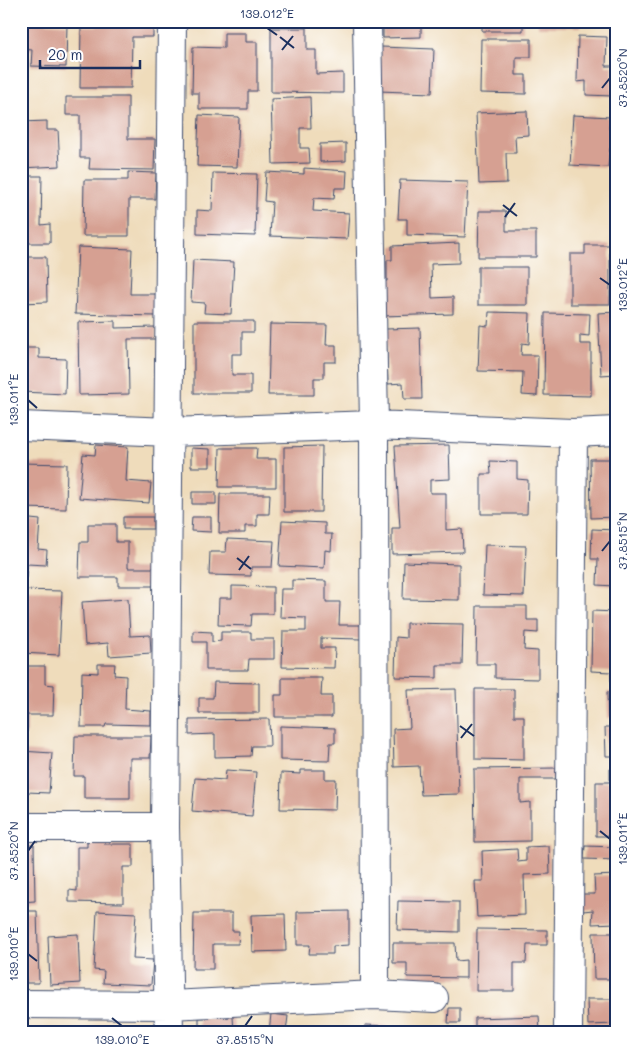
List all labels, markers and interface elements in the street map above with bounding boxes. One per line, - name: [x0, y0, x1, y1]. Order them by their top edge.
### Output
- text: 139.012°E: [240, 5, 294, 21]
- scale bar: [40, 38, 140, 70]
- text: 20 m: [48, 44, 82, 64]
- text: 37.8520°N: [614, 48, 630, 108]
- text: 139.012°E: [614, 258, 630, 312]
- text: 139.011°E: [5, 374, 21, 426]
- text: 37.8515°N: [614, 512, 630, 570]
- text: 139.011°E: [614, 813, 630, 865]
- text: 37.8520°N: [5, 821, 21, 881]
- text: 139.010°E: [5, 927, 21, 981]
- text: 139.010°E: [95, 1031, 149, 1047]
- text: 37.8515°N: [216, 1031, 274, 1047]

